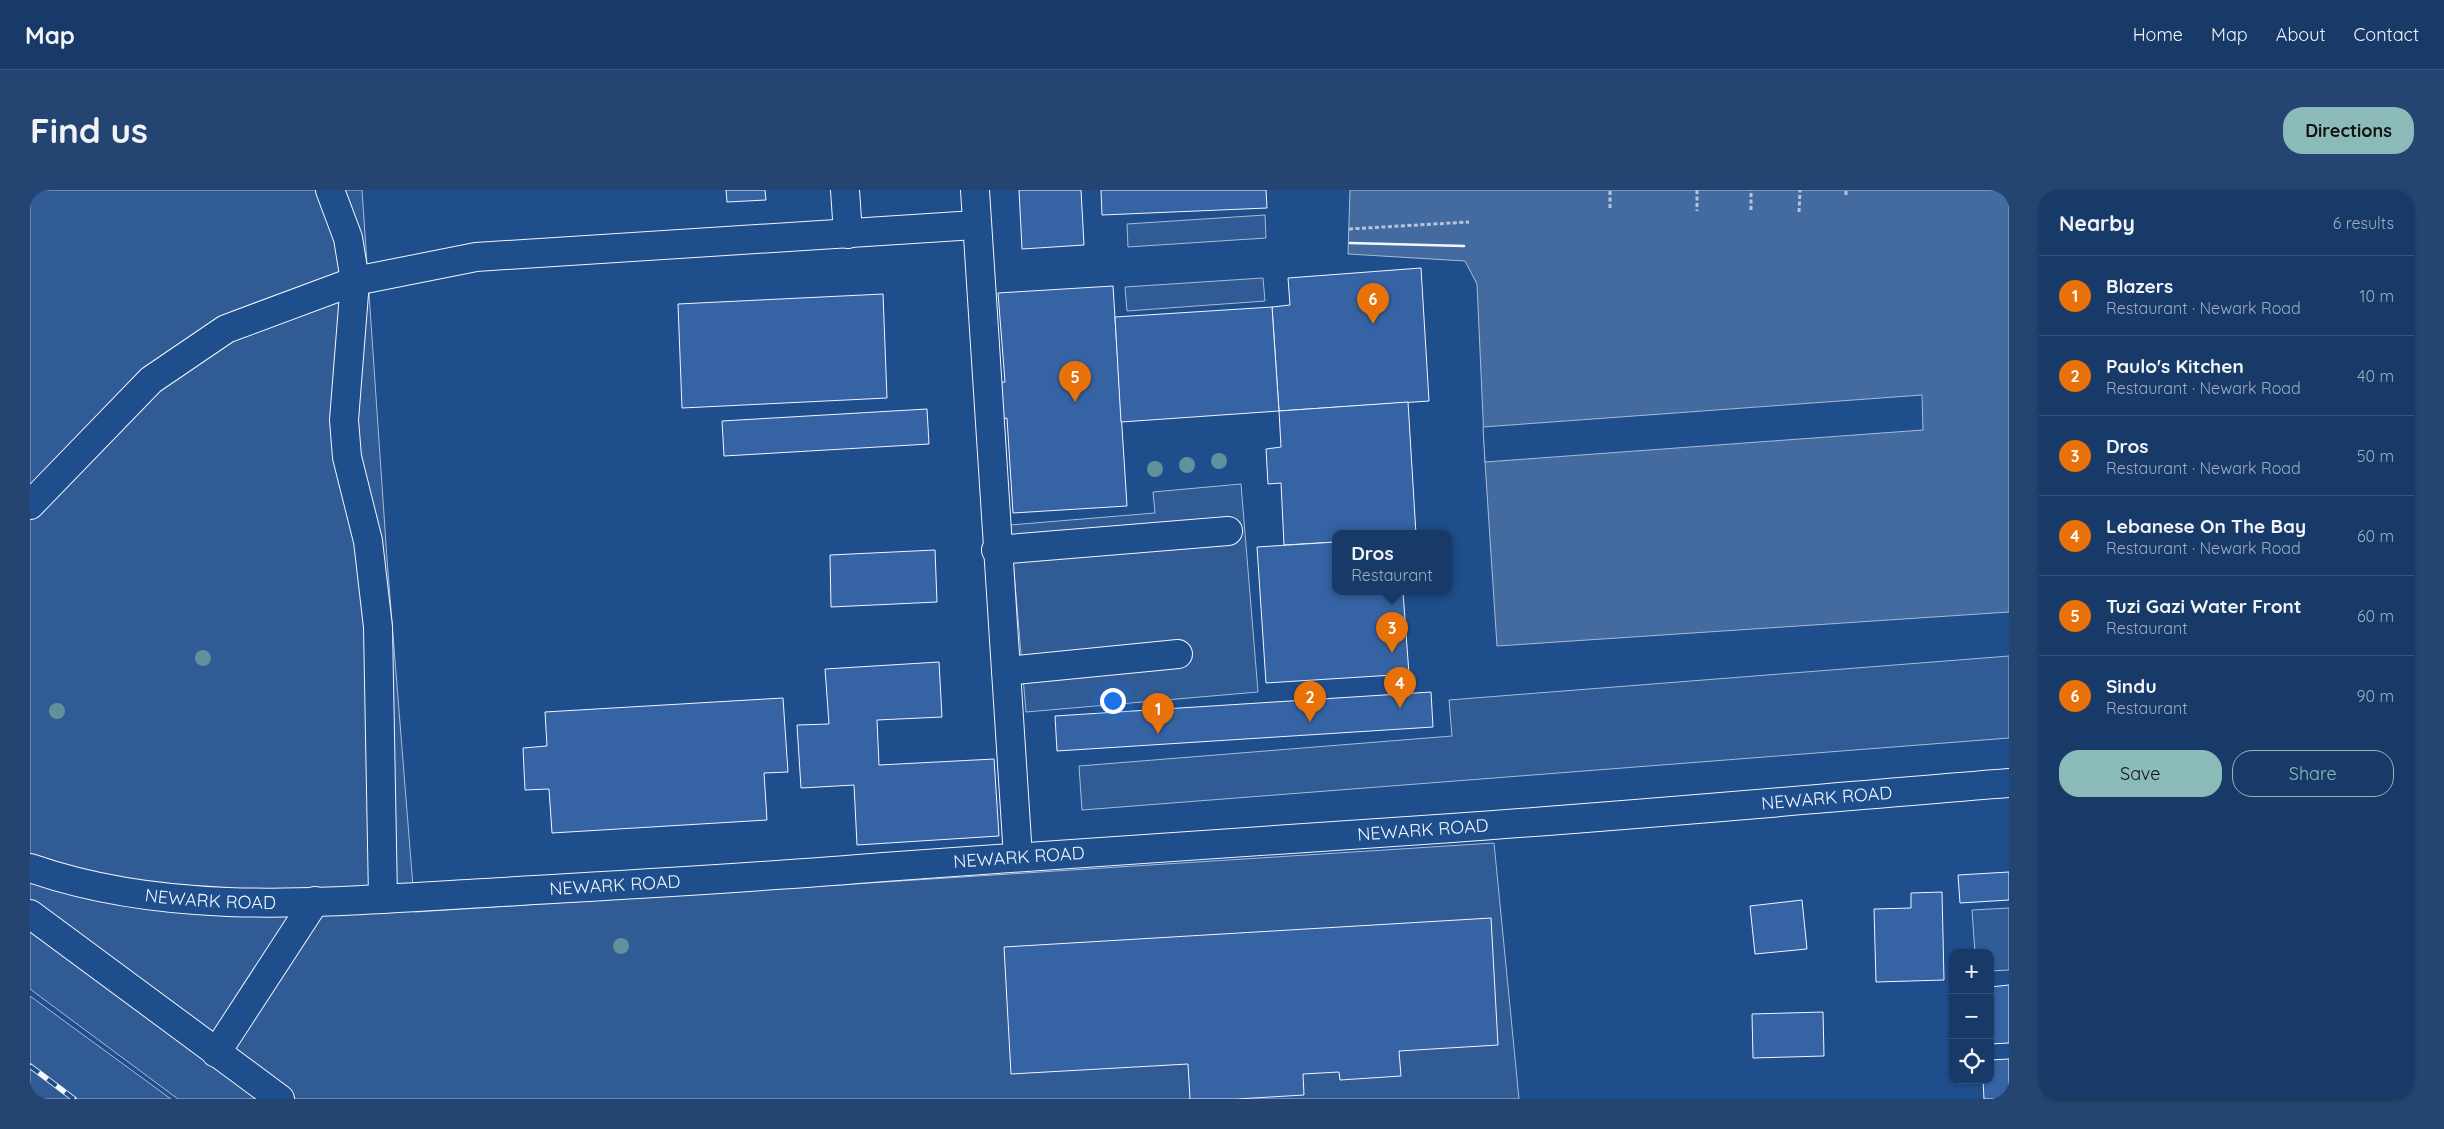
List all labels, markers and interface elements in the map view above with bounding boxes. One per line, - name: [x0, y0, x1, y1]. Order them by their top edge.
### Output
- text: Map: [25, 20, 75, 50]
- text: Home: [2133, 23, 2183, 46]
- text: Map: [2211, 23, 2248, 46]
- text: About: [2276, 23, 2326, 46]
- text: Contact: [2354, 23, 2419, 46]
- button: Directions: [2283, 107, 2414, 154]
- text: Find us: [30, 108, 148, 152]
- text: Nearby: [2059, 210, 2135, 236]
- text: 6 results: [2333, 213, 2394, 233]
- text: Blazers: [2106, 274, 2173, 298]
- pin: 6: [1357, 283, 1389, 324]
- text: 1: [2072, 286, 2078, 306]
- text: 10 m: [2360, 286, 2394, 306]
- text: Restaurant · Newark Road: [2106, 298, 2301, 318]
- text: Paulo's Kitchen: [2106, 354, 2244, 378]
- pin: 5: [1059, 361, 1091, 402]
- text: 2: [2070, 366, 2080, 386]
- text: 40 m: [2357, 366, 2394, 386]
- text: Restaurant · Newark Road: [2106, 378, 2301, 398]
- text: Dros: [2106, 434, 2148, 458]
- text: 3: [2071, 446, 2079, 466]
- text: 50 m: [2357, 446, 2394, 466]
- text: Restaurant · Newark Road: [2106, 458, 2301, 478]
- text: Lebanese On The Bay: [2106, 514, 2306, 538]
- text: 4: [2070, 526, 2080, 546]
- text: 60 m: [2357, 526, 2394, 546]
- popup: [1332, 530, 1452, 595]
- text: Restaurant · Newark Road: [2106, 538, 2301, 558]
- text: Dros: [1351, 541, 1394, 565]
- text: Restaurant: [1351, 565, 1433, 585]
- text: Tuzi Gazi Water Front: [2106, 594, 2302, 618]
- text: 5: [2070, 606, 2080, 626]
- text: 60 m: [2357, 606, 2394, 626]
- pin: 3: [1376, 612, 1408, 653]
- text: Restaurant: [2106, 618, 2188, 638]
- pin: 4: [1384, 667, 1416, 708]
- text: Sindu: [2106, 674, 2157, 698]
- pin: 2: [1294, 681, 1326, 722]
- text: 6: [2071, 686, 2079, 706]
- text: 90 m: [2357, 686, 2394, 706]
- your location: [1100, 688, 1126, 714]
- pin: 1: [1142, 693, 1174, 734]
- text: Restaurant: [2106, 698, 2188, 718]
- button: Save: [2059, 750, 2222, 797]
- button: Share: [2232, 750, 2394, 797]
- street label: NEWARK ROAD: [1760, 781, 1893, 815]
- street label: NEWARK ROAD: [1357, 813, 1489, 846]
- street label: NEWARK ROAD: [953, 841, 1085, 873]
- street label: NEWARK ROAD: [549, 869, 681, 900]
- street label: NEWARK ROAD: [144, 883, 276, 914]
- map controls: [1949, 949, 1994, 1084]
- button: +: [1949, 949, 1994, 994]
- button: −: [1949, 994, 1994, 1039]
- button: locate: [1949, 1039, 1994, 1084]

